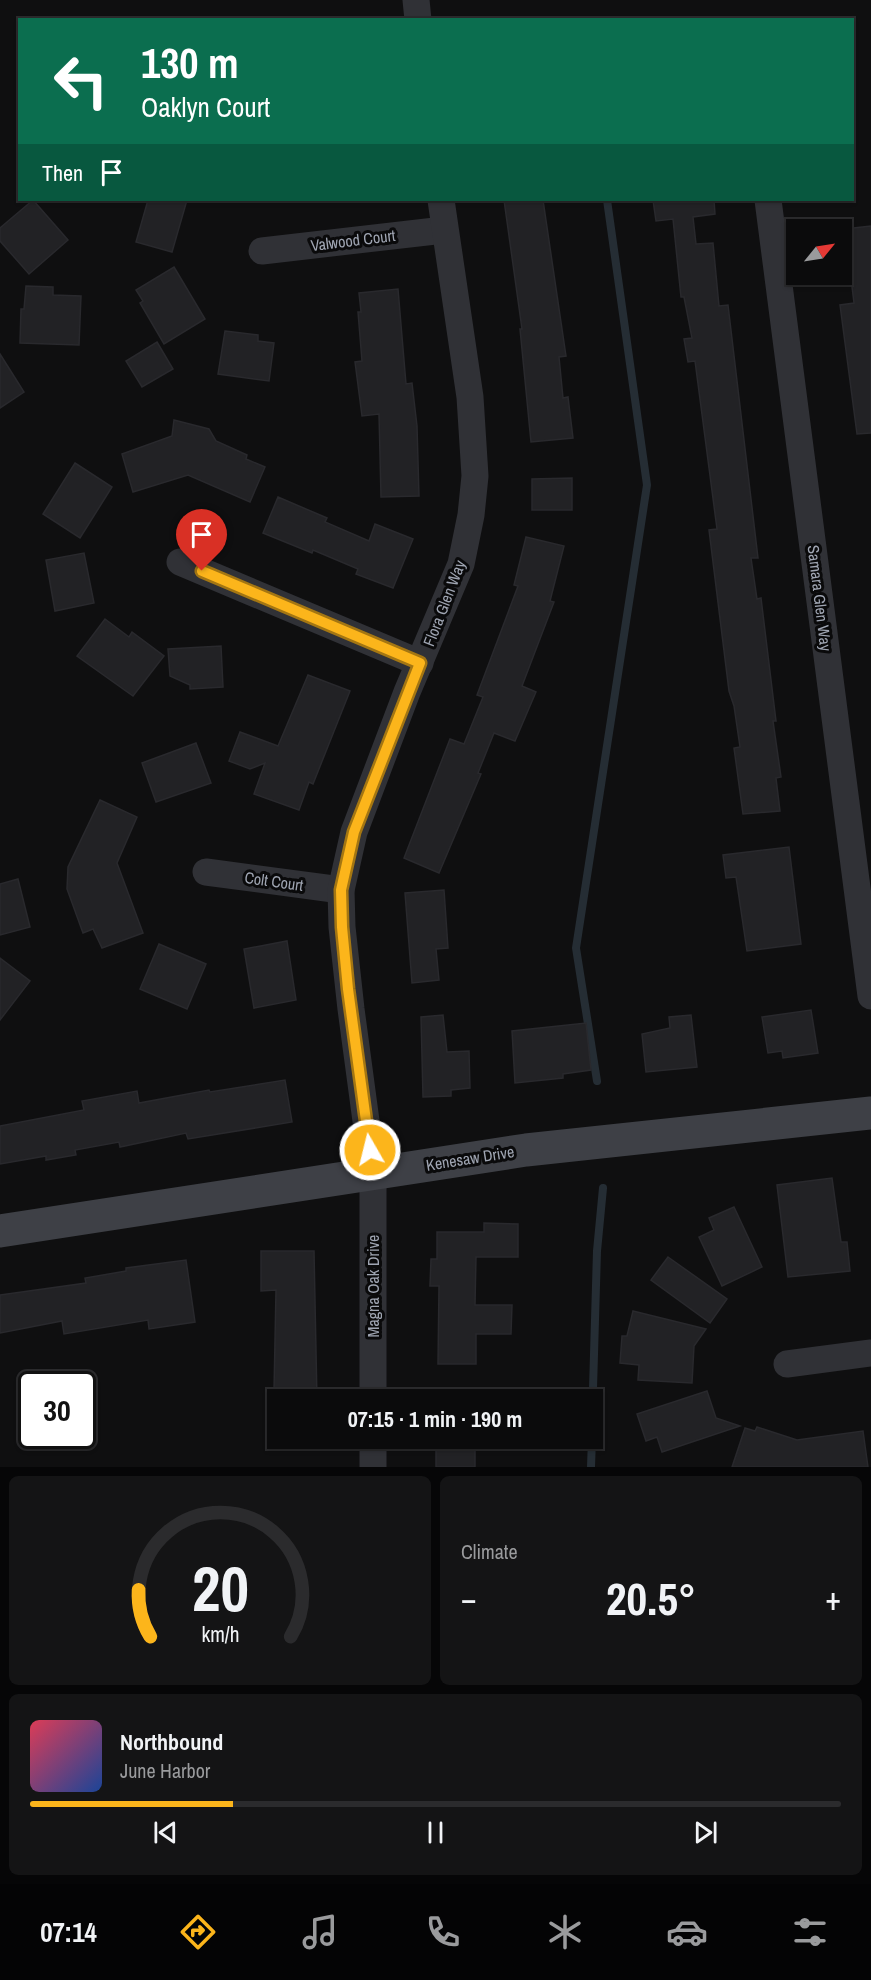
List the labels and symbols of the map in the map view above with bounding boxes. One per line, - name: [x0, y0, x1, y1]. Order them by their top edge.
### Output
- north arrow: [786, 219, 852, 285]
- street label: Valwood Court: [309, 224, 397, 256]
- pin: [176, 509, 227, 571]
- street label: Samara Glen Way: [803, 544, 837, 653]
- street label: Flora Glen Way: [417, 556, 471, 649]
- street label: Colt Court: [243, 866, 305, 896]
- position arrow: [338, 1118, 402, 1182]
- street label: Kenesaw Drive: [424, 1140, 516, 1176]
- street label: Magna Oak Drive: [362, 1235, 384, 1337]
- speed limit sign: 30: [18, 1371, 96, 1449]

